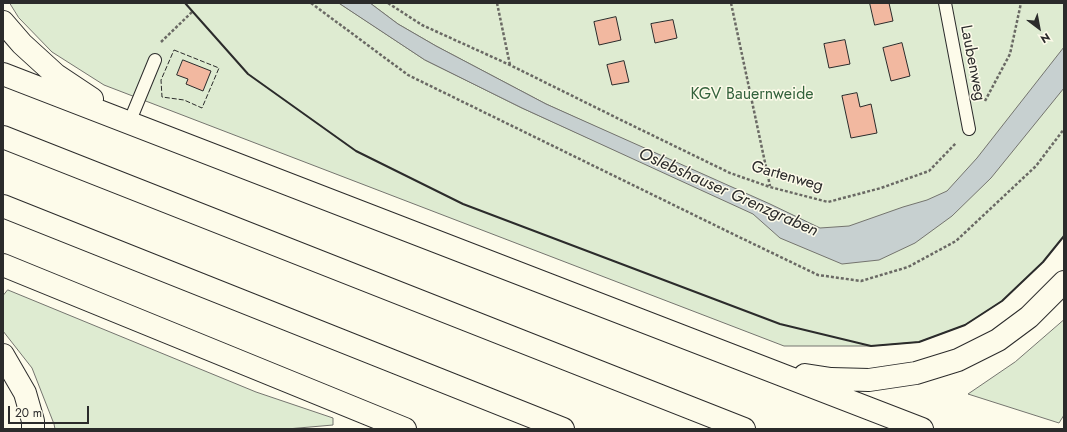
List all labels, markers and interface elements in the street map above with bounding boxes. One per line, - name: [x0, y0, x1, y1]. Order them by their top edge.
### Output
- north arrow: [1019, 8, 1059, 48]
- street label: Laubenweg: [955, 23, 989, 103]
- text: N: [1037, 29, 1053, 47]
- park label: KGV Bauernweide: [691, 85, 813, 105]
- water label: Oslebshauser Grenzgraben: [635, 144, 821, 242]
- street label: Gartenweg: [749, 158, 825, 196]
- scale bar: [10, 398, 91, 424]
- text: 20 m: [15, 404, 42, 422]

